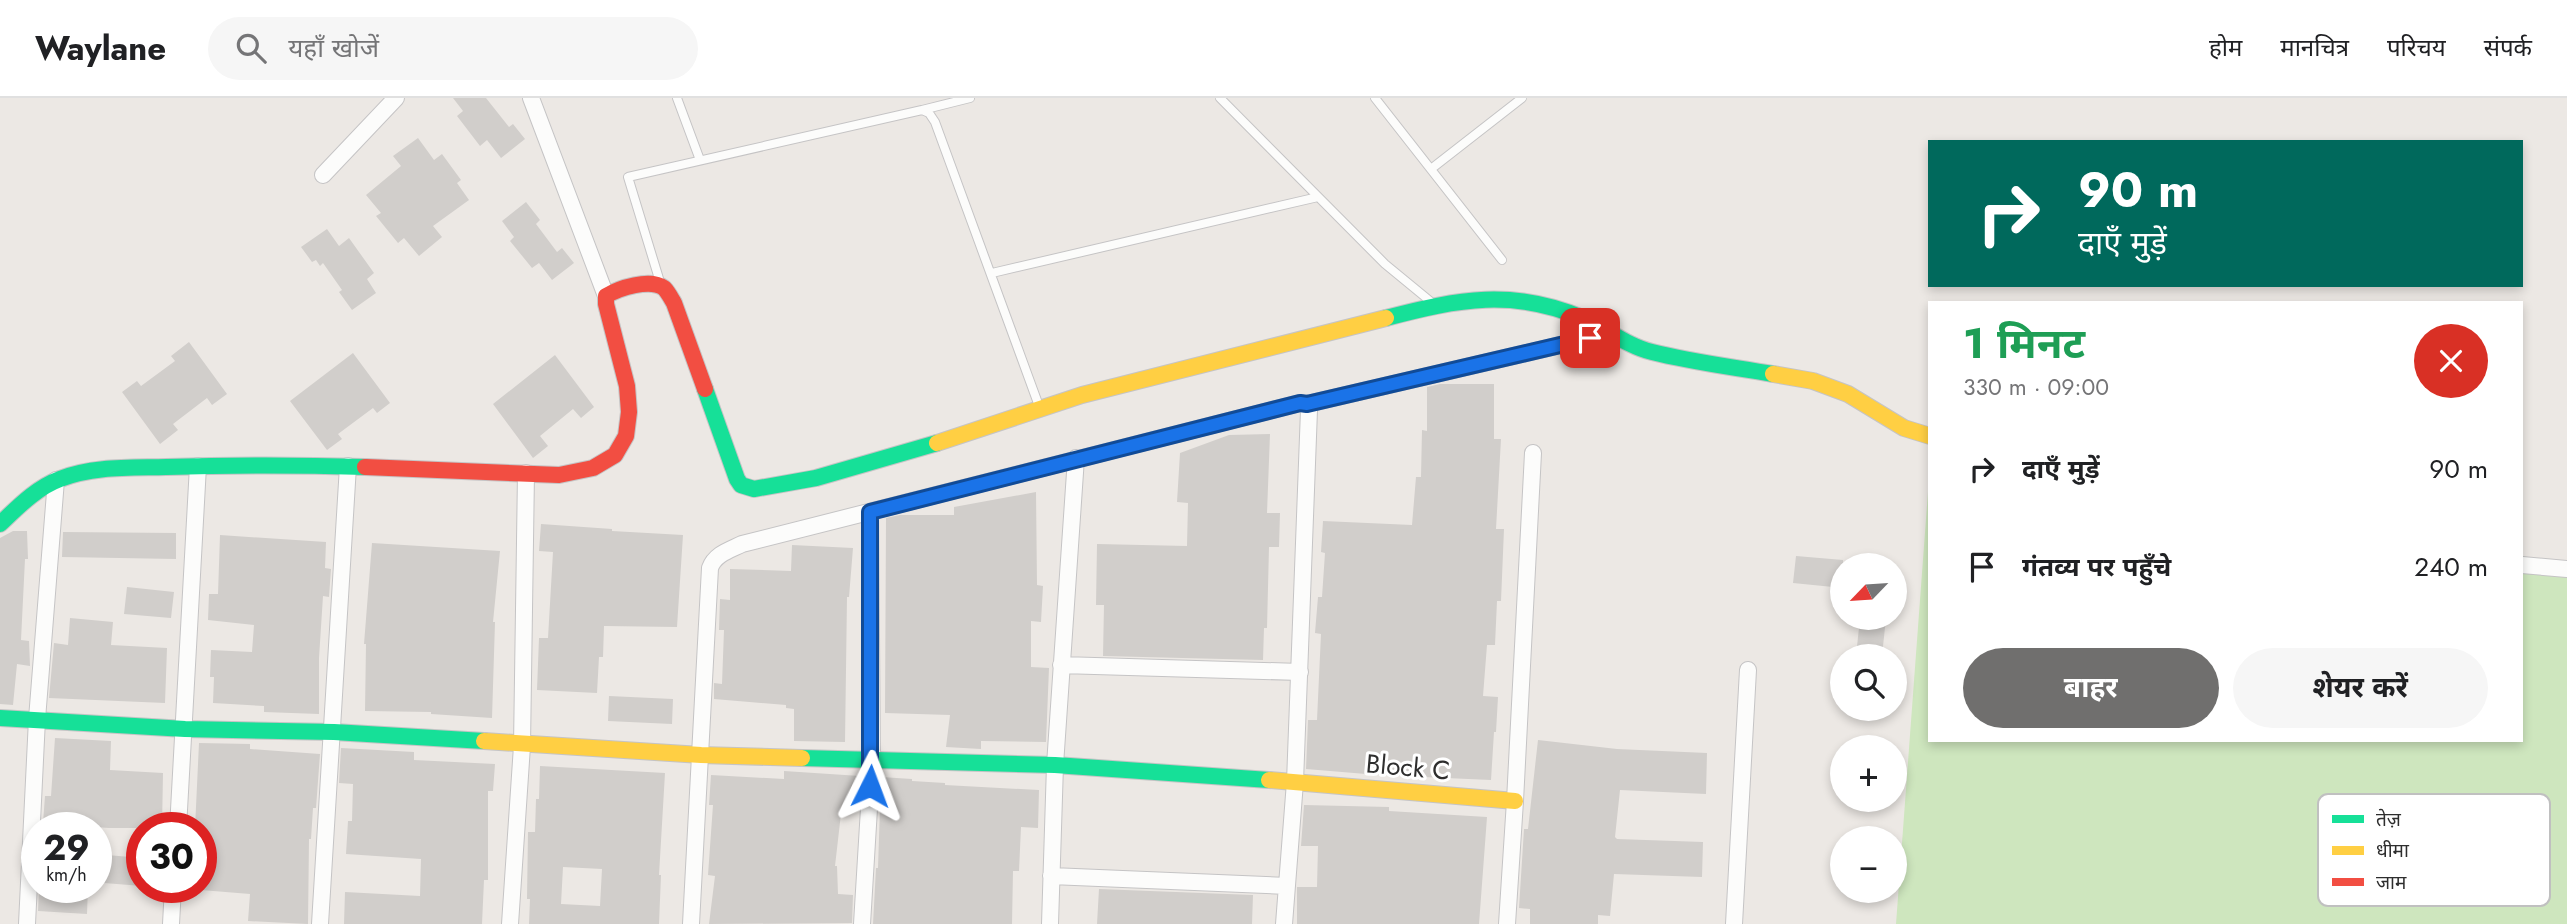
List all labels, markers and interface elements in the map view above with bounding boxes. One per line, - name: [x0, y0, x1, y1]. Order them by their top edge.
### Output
- search box: [208, 17, 698, 80]
- text: Waylane: [35, 25, 166, 72]
- icon: search: [232, 29, 270, 67]
- text: यहाँ खोजें: [288, 29, 379, 67]
- text: होम: [2209, 30, 2242, 65]
- text: मानचित्र: [2280, 30, 2349, 65]
- text: परिचय: [2387, 30, 2446, 65]
- text: संपर्क: [2484, 30, 2532, 65]
- text: 90 m: [2078, 155, 2198, 225]
- icon: right: [1963, 168, 2054, 259]
- text: दाएँ मुड़ें: [2078, 220, 2167, 266]
- pin: [1560, 308, 1620, 368]
- text: 1 मिनट: [1963, 313, 2085, 374]
- icon: arrive: [1571, 319, 1609, 357]
- button: close: [2414, 324, 2488, 398]
- text: 330 m · 09:00: [1963, 370, 2109, 404]
- icon: right: [1963, 450, 2001, 488]
- text: दाएँ मुड़ें: [2022, 450, 2100, 488]
- text: 90 m: [2429, 450, 2488, 488]
- icon: arrive: [1963, 548, 2001, 586]
- text: गंतव्य पर पहुँचे: [2022, 548, 2171, 586]
- text: 240 m: [2414, 548, 2488, 586]
- north arrow: [1830, 553, 1908, 630]
- map controls: [1830, 553, 1907, 903]
- button: search: [1830, 644, 1907, 721]
- button: बाहर: [1963, 648, 2219, 728]
- button: शेयर करें: [2233, 648, 2488, 728]
- button: +: [1830, 735, 1907, 812]
- street label: Block C: [1364, 744, 1452, 790]
- position arrow: [833, 749, 907, 823]
- legend: [2318, 794, 2550, 906]
- text: तेज़: [2376, 806, 2402, 833]
- speed limit sign: 30: [126, 812, 217, 903]
- text: 29: [43, 823, 90, 873]
- button: −: [1830, 826, 1907, 903]
- text: धीमा: [2376, 837, 2410, 864]
- text: km/h: [46, 862, 87, 888]
- text: जाम: [2376, 869, 2407, 896]

